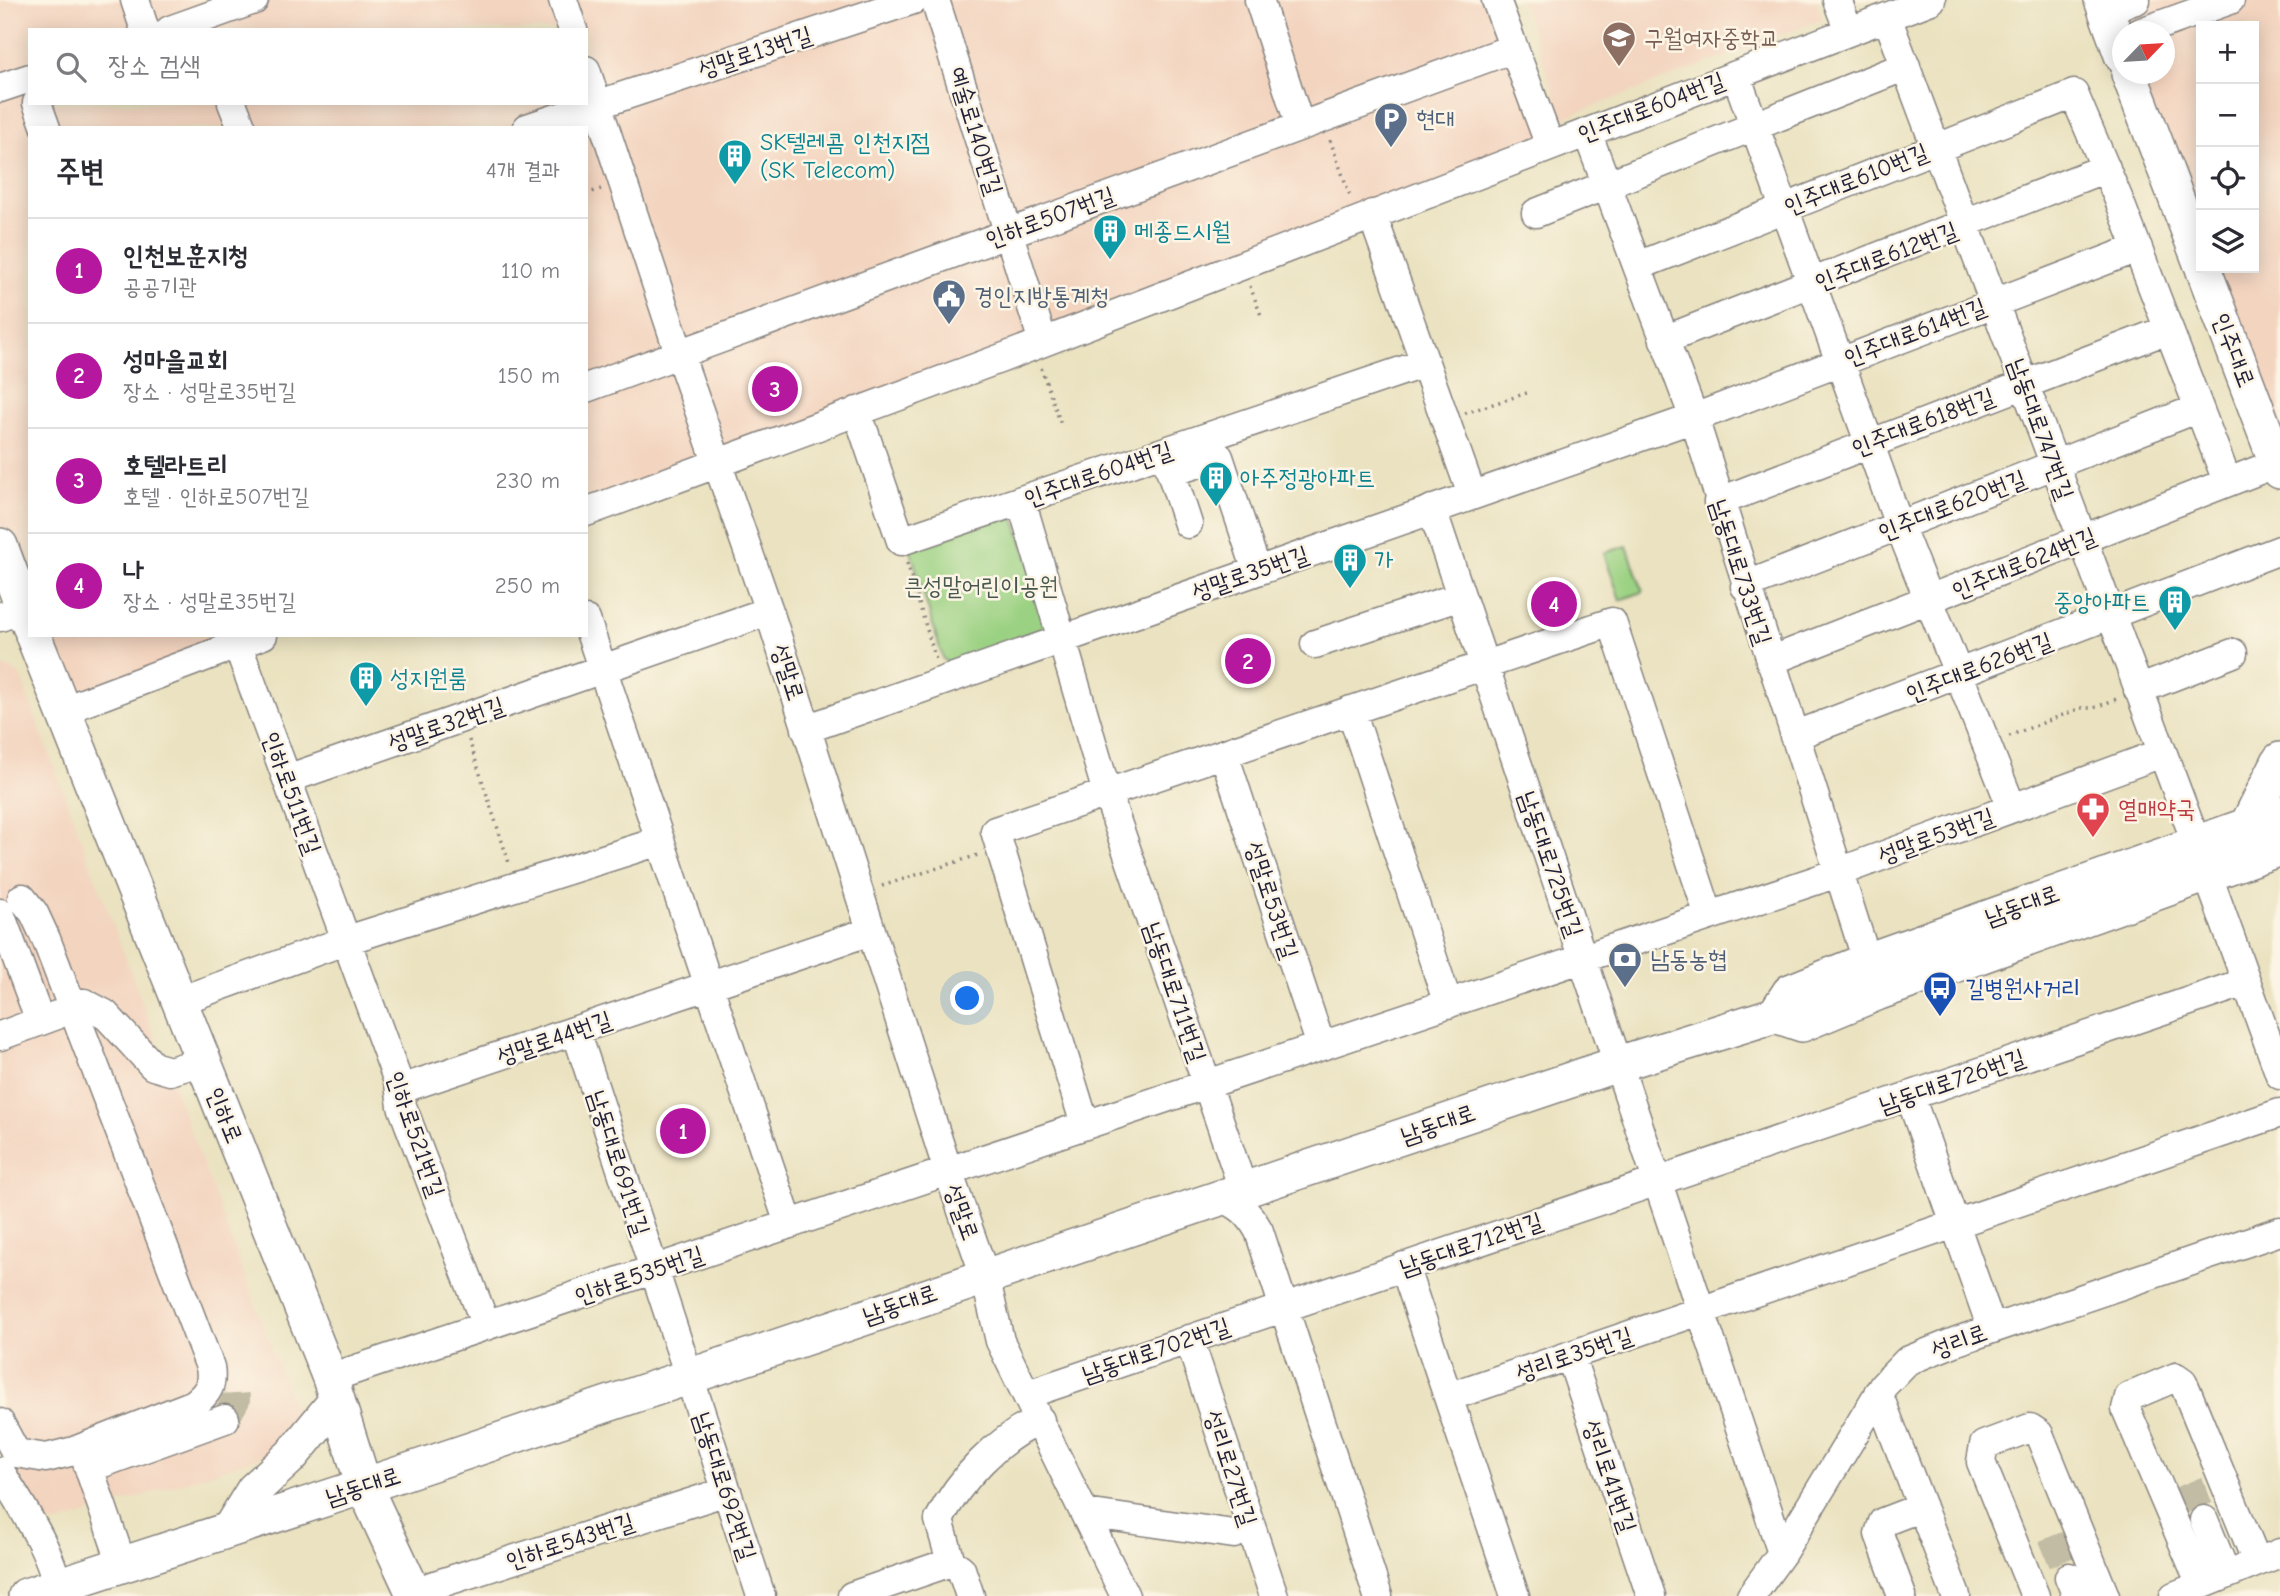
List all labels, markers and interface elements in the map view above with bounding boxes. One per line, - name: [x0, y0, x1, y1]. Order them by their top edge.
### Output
- school or university icon: 구월여자중학교: [1600, 19, 1638, 68]
- street label: 성말로13번길: [694, 20, 816, 84]
- north arrow: [2112, 21, 2175, 84]
- map controls: [2196, 21, 2259, 273]
- button: +: [2196, 21, 2259, 84]
- place label: 구월여자중학교: [1644, 24, 1779, 52]
- search box: [28, 28, 588, 105]
- icon: search: [52, 48, 90, 86]
- text: 장소 검색: [108, 51, 200, 81]
- street label: 예술로140번길: [943, 64, 1009, 198]
- street label: 인주대로604번길: [1574, 66, 1728, 148]
- button: −: [2196, 84, 2259, 147]
- parking icon: 현대: [1372, 100, 1410, 149]
- place label: 현대: [1416, 105, 1455, 133]
- place label: SK텔레콤 인천지점 (SK Telecom): [760, 128, 930, 184]
- building icon: SK텔레콤 인천지점 (SK Telecom): [716, 137, 754, 186]
- street label: 인주대로610번길: [1780, 137, 1932, 221]
- button: locate: [2196, 147, 2259, 210]
- text: 주변: [56, 154, 104, 189]
- text: 4개 결과: [486, 157, 560, 184]
- street label: 인하로507번길: [982, 181, 1118, 253]
- button: layers: [2196, 210, 2259, 273]
- building icon: 메종드시월: [1091, 212, 1129, 261]
- street label: 인주대로612번길: [1811, 216, 1961, 296]
- place label: 메종드시월: [1134, 217, 1231, 245]
- text: 인천보훈지청: [123, 241, 249, 271]
- text: 1: [74, 257, 84, 284]
- text: 110 m: [501, 257, 560, 284]
- text: 공공기관: [123, 273, 197, 300]
- public building icon: 경인지방통계청: [930, 277, 968, 326]
- place label: 경인지방통계청: [974, 282, 1109, 310]
- street label: 인주대로614번길: [1840, 292, 1990, 372]
- street label: 인주대로: [2207, 309, 2261, 391]
- text: 성마을교회: [123, 346, 228, 376]
- street label: 남동대로747번길: [2002, 355, 2080, 503]
- text: 2: [73, 362, 85, 389]
- text: 150 m: [498, 362, 560, 389]
- pin: 3: [752, 363, 798, 415]
- text: 장소 · 성말로35번길: [123, 378, 296, 405]
- street label: 인주대로618번길: [1848, 382, 1998, 462]
- street label: 인주대로604번길: [1020, 436, 1176, 512]
- text: 호텔라트리: [123, 451, 228, 481]
- building icon: 아주정광아파트: [1197, 459, 1235, 508]
- place label: 아주정광아파트: [1240, 464, 1375, 492]
- street label: 인주대로620번길: [1874, 464, 2030, 546]
- text: 3: [73, 467, 85, 494]
- text: 230 m: [496, 467, 560, 494]
- text: 호텔 · 인하로507번길: [123, 483, 309, 510]
- street label: 남동대로733번길: [1704, 496, 1778, 648]
- street label: 인주대로624번길: [1948, 521, 2100, 605]
- street label: 성말로35번길: [1188, 540, 1312, 606]
- building icon: 가: [1331, 541, 1369, 590]
- place label: 가: [1374, 546, 1393, 574]
- text: 나: [123, 556, 144, 586]
- text: 4: [74, 572, 84, 599]
- text: 250 m: [495, 572, 560, 599]
- park label: 큰성말어린이공원: [904, 572, 1058, 600]
- pin: 4: [1531, 578, 1577, 630]
- building icon: 중앙아파트: [2156, 583, 2194, 632]
- text: 장소 · 성말로35번길: [123, 588, 296, 615]
- place label: 중앙아파트: [2053, 588, 2150, 616]
- street label: 인주대로626번길: [1902, 626, 2056, 708]
- pin: 2: [1225, 635, 1271, 687]
- street label: 성말로: [766, 640, 810, 704]
- building icon: 성지원룸: [347, 659, 385, 708]
- place label: 성지원룸: [390, 664, 467, 692]
- street label: 성말로32번길: [384, 691, 508, 757]
- street label: 인하로511번길: [257, 728, 327, 858]
- street label: 남동대로725번길: [1513, 787, 1589, 941]
- pharmacy icon: 열매약국: [2074, 790, 2112, 839]
- place label: 열매약국: [2118, 795, 2195, 823]
- street label: 성말로53번길: [1874, 802, 1998, 870]
- street label: 성말로53번길: [1240, 838, 1304, 962]
- street label: 남동대로: [1981, 879, 2063, 931]
- street label: 남동대로711번길: [1138, 918, 1212, 1066]
- bank icon: 남동농협: [1606, 940, 1644, 989]
- place label: 남동농협: [1650, 945, 1727, 973]
- bus stop icon: 길병원사거리: [1921, 969, 1959, 1018]
- place label: 길병원사거리: [1965, 974, 2081, 1002]
- your location: [950, 981, 984, 1015]
- street label: 성말로44번길: [493, 1005, 615, 1071]
- street label: 남동대로726번길: [1875, 1043, 2029, 1119]
- street label: 인하로521번길: [381, 1067, 451, 1201]
- street label: 인하로: [201, 1083, 249, 1147]
- street label: 남동대로691번길: [582, 1087, 656, 1239]
- street label: 남동대로: [1397, 1098, 1479, 1150]
- pin: 1: [660, 1105, 706, 1157]
- street label: 성말로: [939, 1180, 985, 1244]
- street label: 남동대로712번길: [1396, 1206, 1546, 1282]
- street label: 인하로535번길: [571, 1240, 707, 1310]
- street label: 남동대로: [859, 1278, 941, 1330]
- street label: 남동대로702번길: [1078, 1312, 1234, 1388]
- street label: 성리로: [1927, 1318, 1991, 1364]
- street label: 성리로35번길: [1512, 1321, 1636, 1387]
- street label: 성리로27번길: [1199, 1406, 1263, 1530]
- street label: 남동대로692번길: [688, 1408, 762, 1564]
- street label: 성리로41번길: [1578, 1416, 1642, 1536]
- street label: 남동대로: [322, 1461, 404, 1511]
- street label: 인하로543번길: [502, 1507, 638, 1575]

